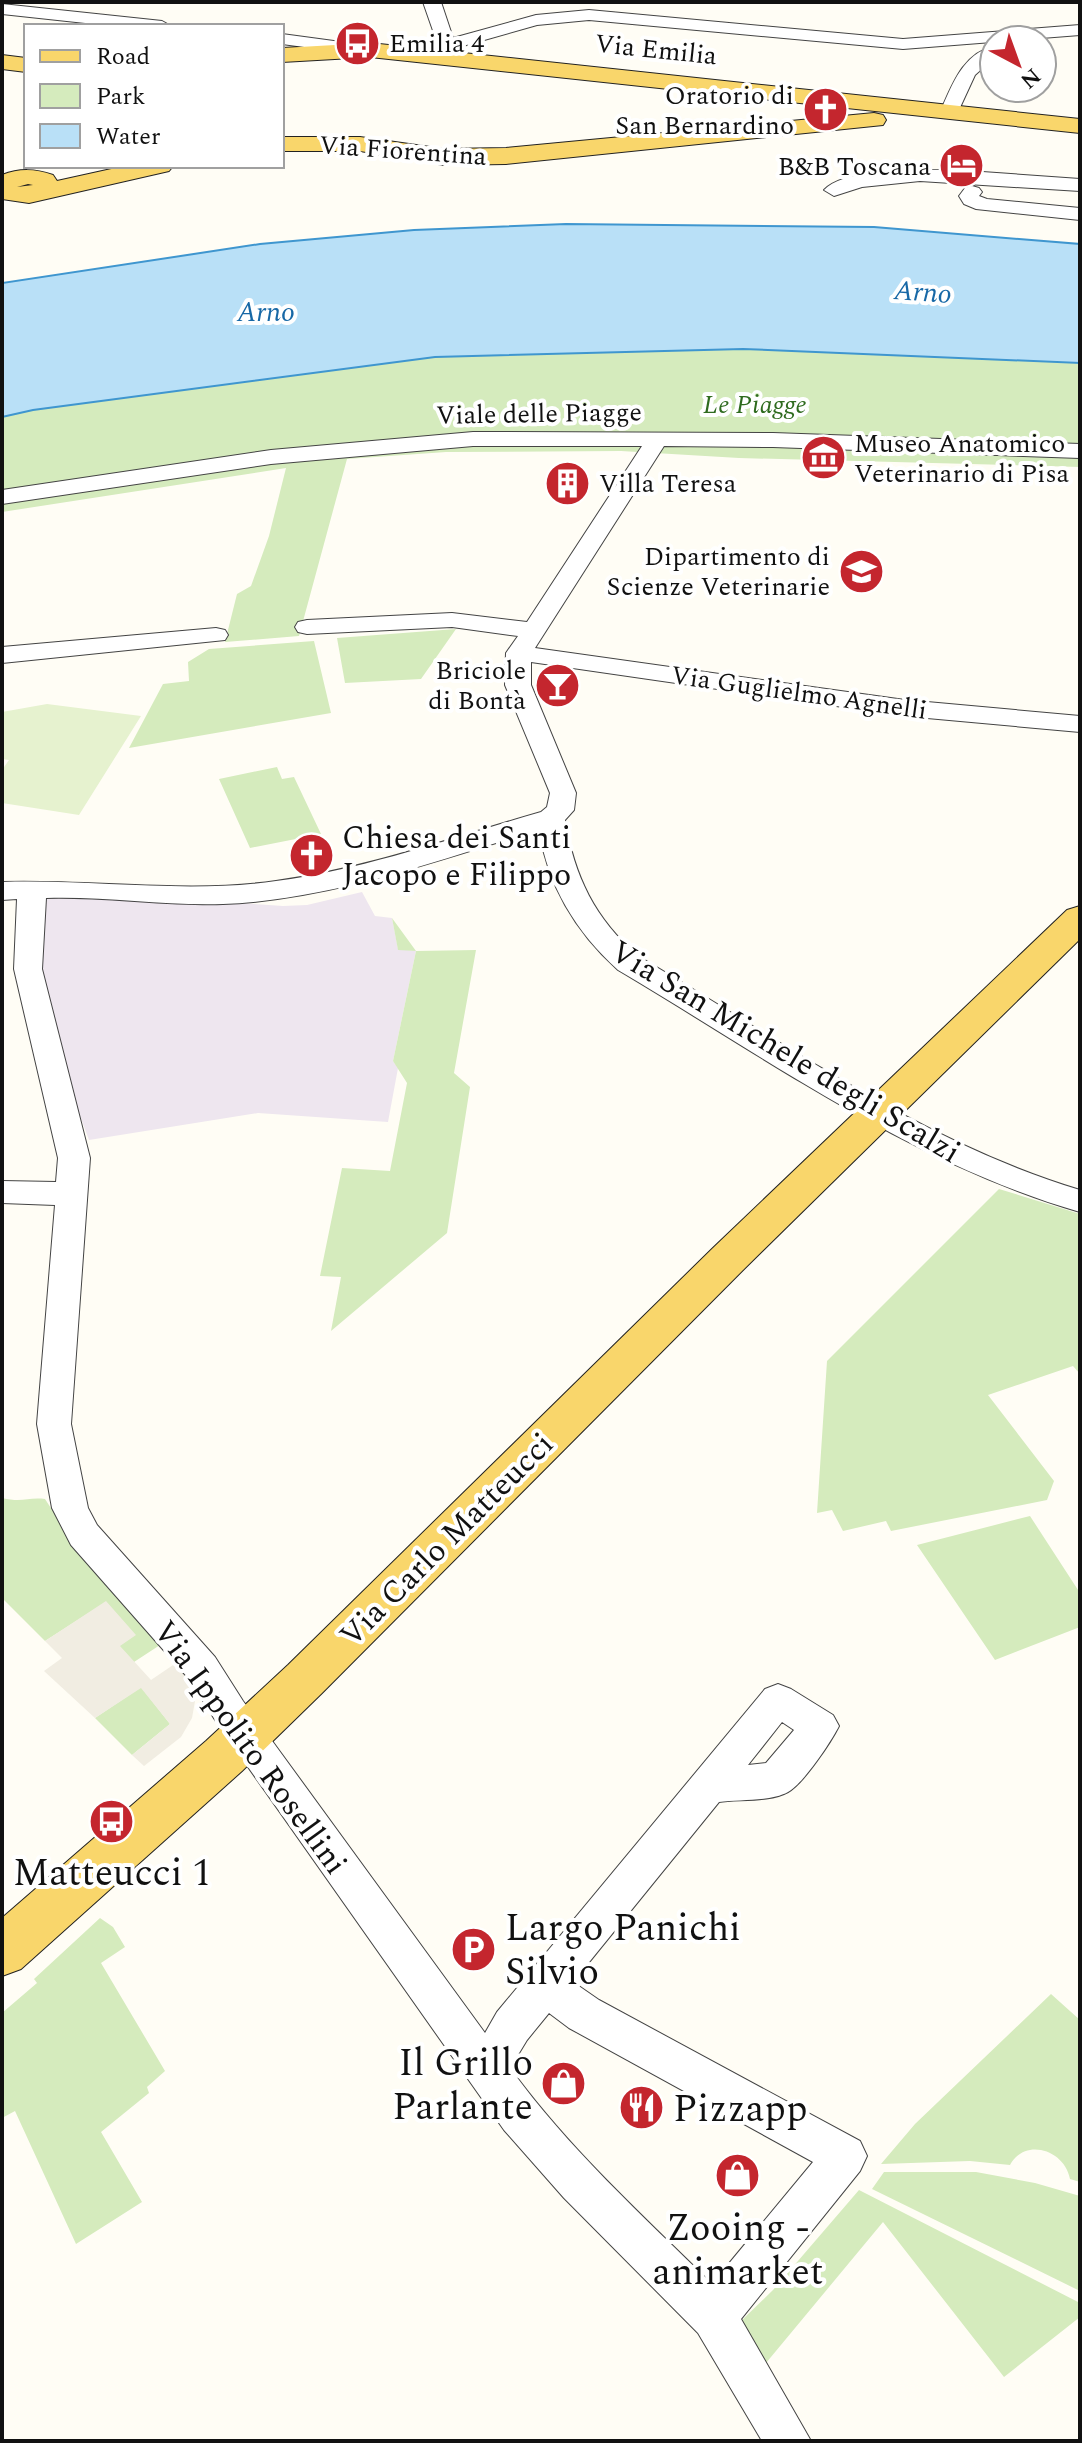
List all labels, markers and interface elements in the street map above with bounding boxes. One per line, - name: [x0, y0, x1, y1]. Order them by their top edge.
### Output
- bus stop icon: Emilia 4: [334, 19, 382, 67]
- legend: [24, 24, 284, 168]
- place label: Emilia 4: [389, 24, 484, 64]
- street label: Via Emilia: [593, 24, 719, 76]
- north arrow: [978, 24, 1058, 104]
- text: Road: [96, 39, 150, 75]
- text: N: [1013, 60, 1048, 96]
- place label: Oratorio di San Bernardino: [615, 76, 794, 146]
- text: Park: [96, 79, 146, 115]
- church icon: Oratorio di San Bernardino: [801, 86, 849, 134]
- text: Water: [96, 119, 160, 155]
- street label: Via Fiorentina: [318, 125, 488, 177]
- hotel icon: B&B Toscana: [938, 142, 986, 190]
- place label: B&B Toscana: [778, 147, 931, 187]
- water label: Arno: [891, 269, 953, 316]
- water label: Arno: [236, 291, 295, 334]
- park label: Le Piagge: [703, 385, 807, 425]
- street label: Viale delle Piagge: [436, 392, 642, 436]
- place label: Museo Anatomico Veterinario di Pisa: [854, 424, 1070, 494]
- museum icon: Museo Anatomico Veterinario di Pisa: [799, 434, 847, 482]
- building icon: Villa Teresa: [544, 459, 592, 507]
- place label: Villa Teresa: [599, 464, 737, 504]
- place label: Dipartimento di Scienze Veterinarie: [607, 537, 830, 607]
- school or university icon: Dipartimento di Scienze Veterinarie: [837, 547, 885, 595]
- place label: Briciole di Bontà: [428, 651, 526, 721]
- street label: Via Guglielmo Agnelli: [668, 655, 929, 731]
- bar icon: Briciole di Bontà: [533, 661, 581, 709]
- place label: Chiesa dei Santi Jacopo e Filippo: [342, 814, 571, 900]
- church icon: Chiesa dei Santi Jacopo e Filippo: [287, 831, 335, 879]
- street label: Via San Michele degli Scalzi: [601, 928, 970, 1177]
- street label: Via Carlo Matteucci: [328, 1421, 566, 1659]
- street label: Via Ippolito Rosellini: [140, 1610, 359, 1886]
- bus stop icon: Matteucci 1: [88, 1797, 136, 1845]
- place label: Matteucci 1: [13, 1845, 211, 1903]
- place label: Largo Panichi Silvio: [505, 1900, 741, 2002]
- parking icon: Largo Panichi Silvio: [450, 1925, 498, 1973]
- place label: Il Grillo Parlante: [392, 2035, 533, 2137]
- shop icon: Il Grillo Parlante: [540, 2060, 588, 2108]
- place label: Pizzapp: [673, 2081, 807, 2139]
- restaurant icon: Pizzapp: [618, 2084, 666, 2132]
- shop icon: Zooing - animarket: [714, 2152, 762, 2200]
- place label: Zooing - animarket: [653, 2200, 823, 2302]

